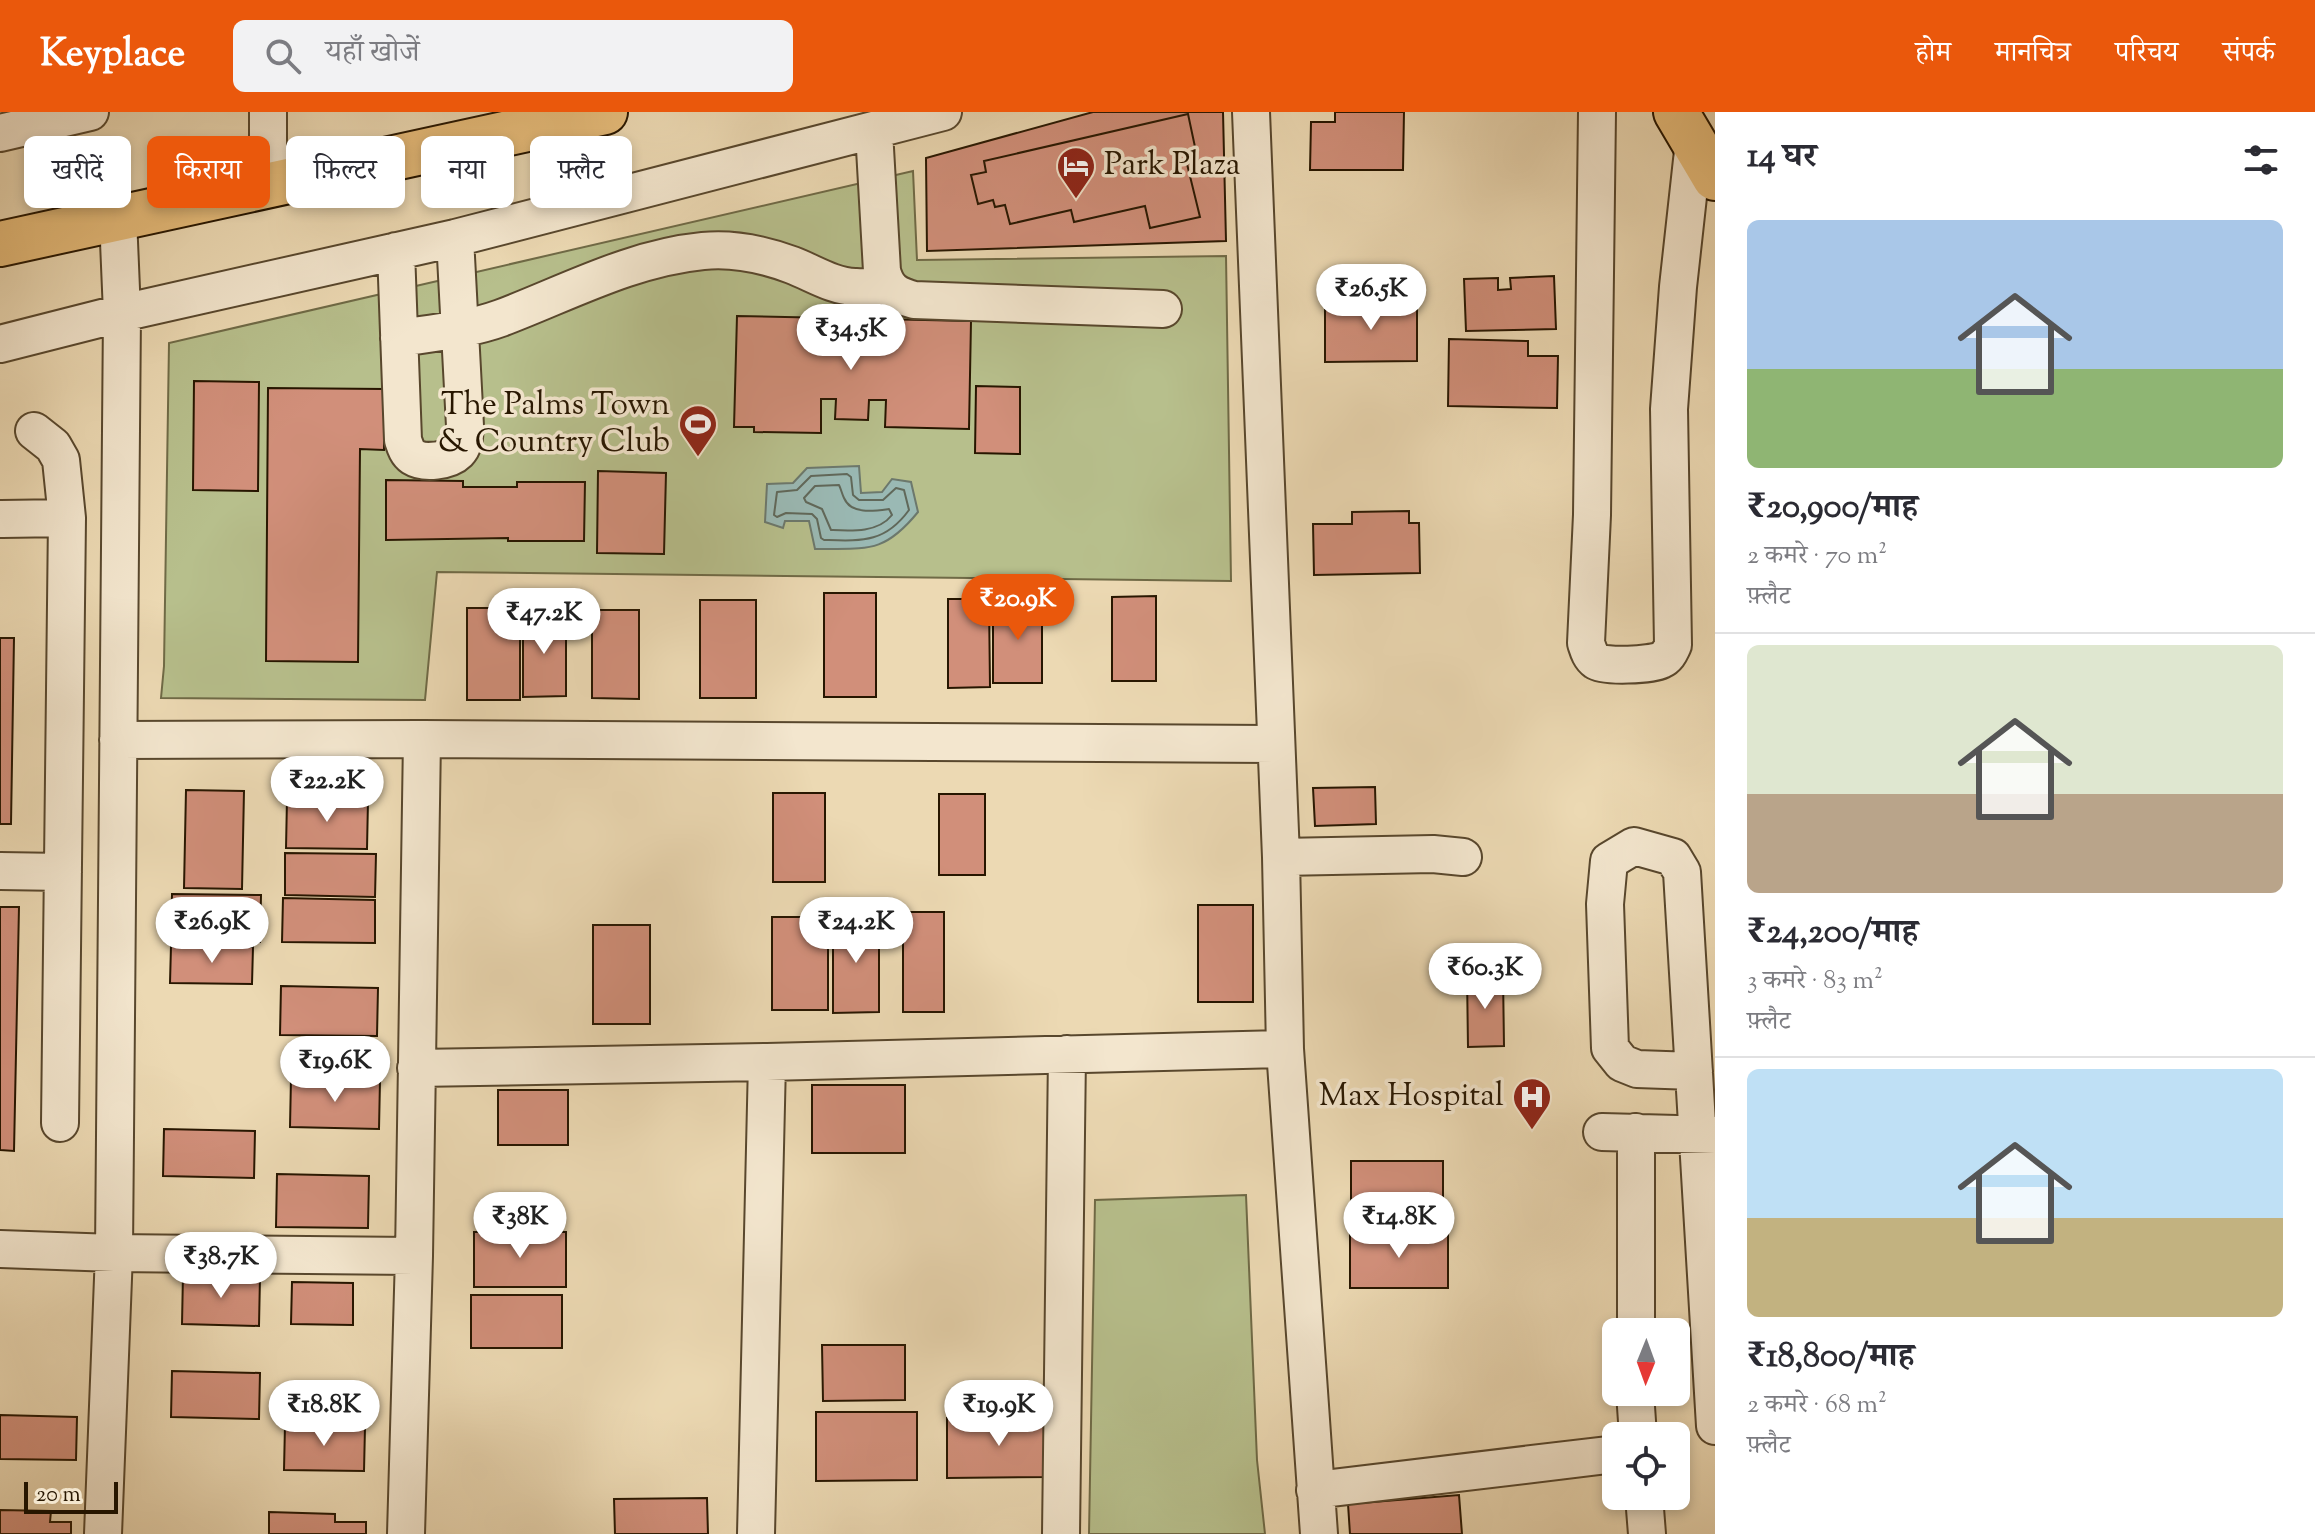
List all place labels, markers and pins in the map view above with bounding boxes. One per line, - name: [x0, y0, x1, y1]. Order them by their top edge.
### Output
- place label: Park Plaza: [1104, 143, 1241, 189]
- hotel icon: Park Plaza: [1055, 145, 1097, 200]
- pin: ₹26.5K: [1306, 264, 1436, 332]
- pin: ₹34.5K: [786, 304, 916, 372]
- place label: The Palms Town & Country Club: [438, 383, 670, 466]
- sports icon: The Palms Town & Country Club: [677, 403, 719, 458]
- pin: ₹20.9K: [953, 574, 1083, 642]
- pin: ₹47.2K: [479, 588, 609, 656]
- pin: ₹22.2K: [262, 756, 392, 824]
- pin: ₹26.9K: [147, 897, 277, 965]
- pin: ₹24.2K: [791, 897, 921, 965]
- pin: ₹60.3K: [1420, 943, 1550, 1011]
- pin: ₹19.6K: [270, 1036, 400, 1104]
- place label: Max Hospital: [1319, 1074, 1504, 1120]
- hospital icon: Max Hospital: [1511, 1076, 1553, 1131]
- pin: ₹38K: [473, 1192, 567, 1260]
- pin: ₹14.8K: [1334, 1192, 1464, 1260]
- pin: ₹38.7K: [156, 1232, 286, 1300]
- pin: ₹18.8K: [259, 1380, 389, 1448]
- pin: ₹19.9K: [934, 1380, 1064, 1448]

